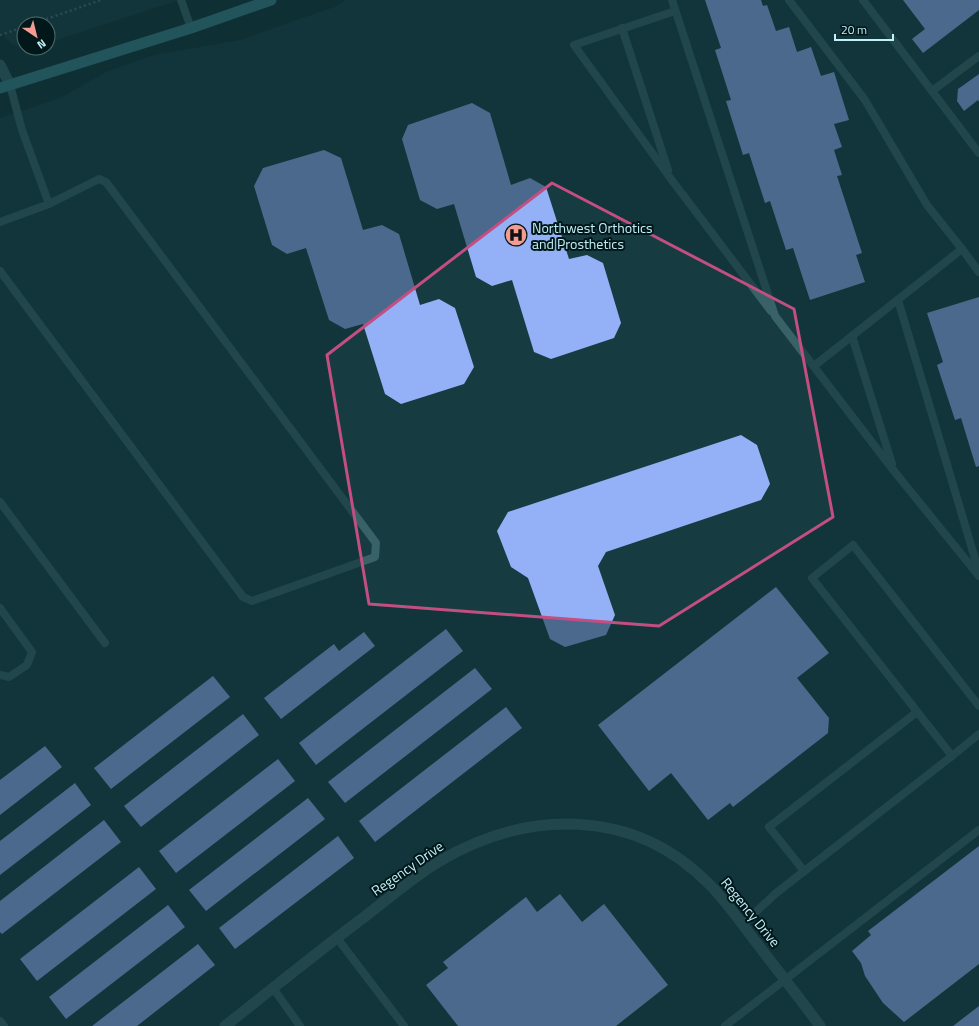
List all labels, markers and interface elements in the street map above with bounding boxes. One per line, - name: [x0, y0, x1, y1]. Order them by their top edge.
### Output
- north arrow: [16, 16, 56, 56]
- scale bar: [835, 16, 893, 42]
- text: 20 m: [841, 20, 867, 39]
- text: N: [34, 35, 49, 53]
- place label: Northwest Orthotics and Prosthetics: [532, 217, 653, 254]
- hospital icon: Northwest Orthotics and Prosthetics: [503, 222, 529, 248]
- street label: Regency Drive: [367, 835, 447, 901]
- street label: Regency Drive: [716, 873, 786, 951]

